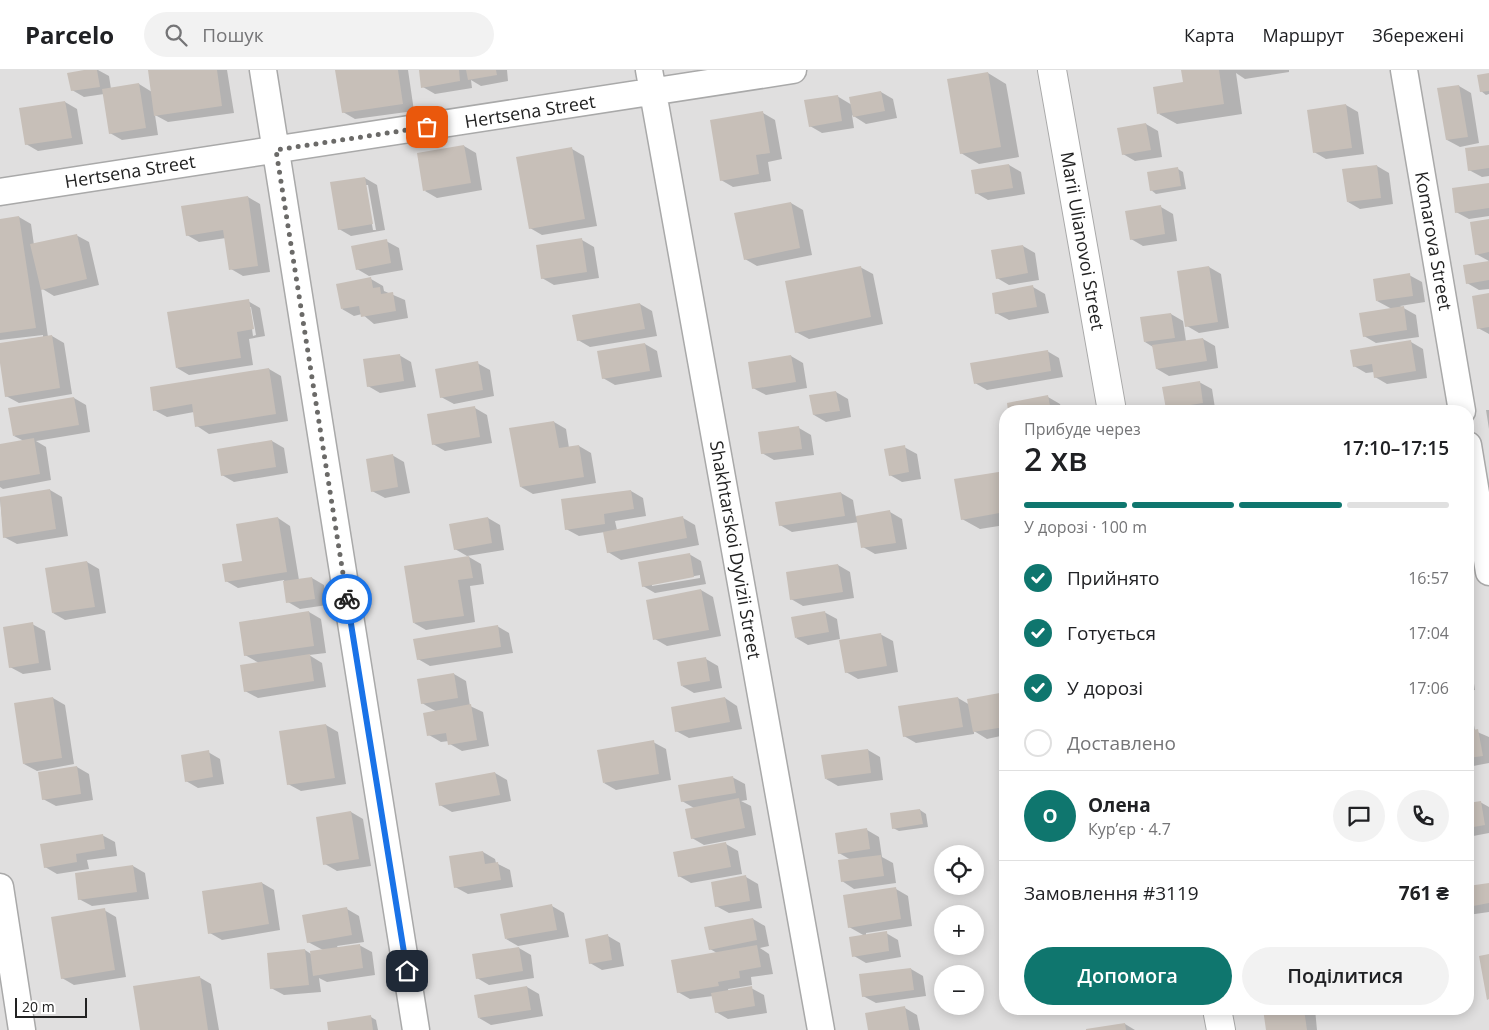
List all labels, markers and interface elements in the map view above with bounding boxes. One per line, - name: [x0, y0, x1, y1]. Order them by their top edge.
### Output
- search box: [144, 12, 494, 57]
- text: Parcelo: [25, 18, 114, 51]
- icon: search: [162, 21, 190, 49]
- text: Пошук: [202, 22, 264, 48]
- text: Карта: [1184, 23, 1235, 47]
- text: Маршрут: [1263, 23, 1344, 47]
- text: Збережені: [1372, 23, 1464, 47]
- street label: Hertsena Street: [463, 89, 597, 133]
- pin: [406, 106, 448, 148]
- icon: bag: [413, 113, 441, 141]
- street label: Hertsena Street: [63, 149, 197, 193]
- street label: Marii Ulianovoi Street: [1055, 150, 1110, 332]
- street label: Komarova Street: [1410, 169, 1458, 312]
- text: Прибуде через: [1024, 418, 1141, 440]
- text: 17:10–17:15: [1342, 435, 1449, 461]
- text: 2 хв: [1024, 437, 1087, 480]
- street label: Shakhtarskoi Dyvizii Street: [705, 439, 767, 661]
- text: У дорозі · 100 m: [1024, 516, 1147, 538]
- icon: check: [1024, 564, 1052, 592]
- text: Прийнято: [1067, 565, 1160, 591]
- text: 16:57: [1408, 567, 1449, 589]
- courier: [322, 574, 372, 624]
- icon: bike: [333, 585, 361, 613]
- icon: check: [1024, 619, 1052, 647]
- text: Готується: [1067, 620, 1156, 646]
- text: 17:04: [1408, 622, 1449, 644]
- icon: check: [1024, 674, 1052, 702]
- text: У дорозі: [1067, 675, 1143, 701]
- text: 17:06: [1408, 677, 1449, 699]
- text: Доставлено: [1067, 730, 1176, 756]
- button: chat: [1333, 790, 1385, 842]
- button: phone: [1397, 790, 1449, 842]
- text: Олена: [1088, 792, 1151, 818]
- text: О: [1042, 803, 1058, 829]
- text: Кур’єр · 4.7: [1088, 818, 1171, 840]
- map controls: [934, 845, 984, 1015]
- button: locate: [934, 845, 984, 895]
- text: Замовлення #3119: [1024, 880, 1199, 906]
- text: 761 ₴: [1399, 880, 1449, 906]
- button: +: [934, 905, 984, 955]
- button: Допомога: [1024, 947, 1232, 1005]
- button: Поділитися: [1242, 947, 1449, 1005]
- pin: [386, 950, 428, 992]
- icon: home: [393, 957, 421, 985]
- button: −: [934, 965, 984, 1015]
- scale bar: [15, 995, 88, 1018]
- text: 20 m: [22, 997, 55, 1016]

